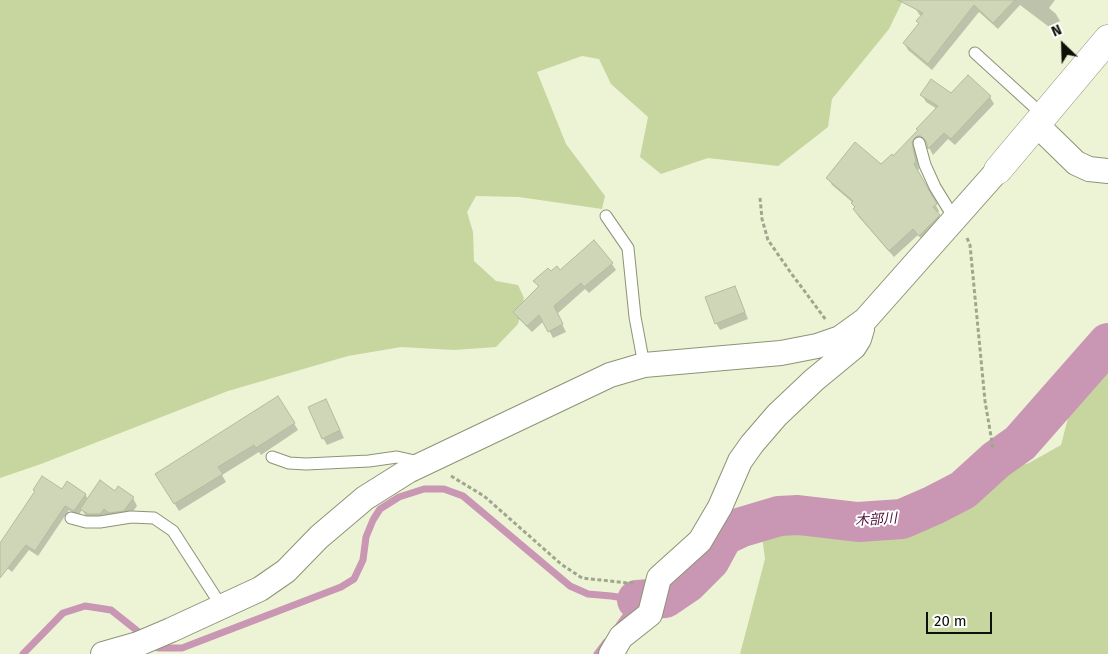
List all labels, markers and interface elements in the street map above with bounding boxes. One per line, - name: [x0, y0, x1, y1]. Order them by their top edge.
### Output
- north arrow: [1038, 20, 1088, 70]
- text: N: [1049, 21, 1064, 40]
- water label: 木部川: [854, 510, 898, 530]
- scale bar: [928, 602, 994, 634]
- text: 20 m: [934, 612, 967, 630]

